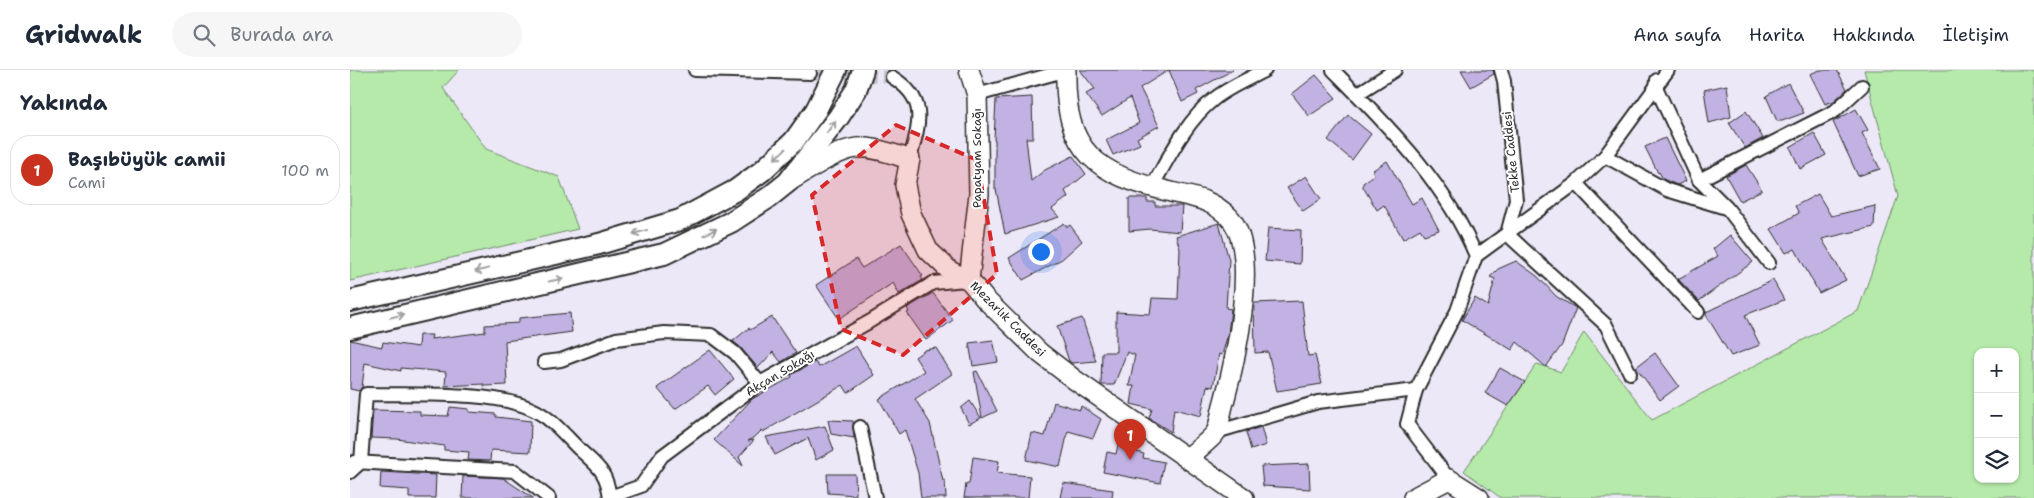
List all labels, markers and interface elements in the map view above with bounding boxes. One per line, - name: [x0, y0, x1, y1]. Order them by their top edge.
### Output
- search box: [172, 12, 522, 57]
- text: Gridwalk: [25, 19, 142, 51]
- icon: search: [190, 21, 218, 49]
- text: Burada ara: [230, 22, 333, 47]
- text: Ana sayfa: [1633, 23, 1721, 47]
- text: Harita: [1749, 23, 1804, 47]
- text: Hakkında: [1832, 23, 1915, 47]
- text: İletişim: [1943, 23, 2009, 47]
- text: Yakında: [20, 89, 107, 117]
- street label: Papatyam Sokağı: [969, 108, 985, 208]
- street label: Tekke Caddesi: [1499, 110, 1523, 194]
- one-way arrow: [826, 120, 836, 134]
- text: Başıbüyük camii: [68, 147, 226, 172]
- one-way arrow: [774, 148, 787, 160]
- text: 1: [33, 160, 41, 181]
- text: 100 m: [281, 160, 329, 181]
- text: Cami: [68, 172, 106, 193]
- one-way arrow: [633, 227, 649, 237]
- one-way arrow: [702, 227, 717, 236]
- your location: [1028, 239, 1054, 265]
- one-way arrow: [475, 266, 491, 275]
- one-way arrow: [547, 275, 563, 284]
- street label: Mezarlık Caddesi: [967, 278, 1049, 360]
- one-way arrow: [389, 311, 405, 320]
- street label: Akçan Sokağı: [742, 346, 818, 400]
- map controls: [1974, 348, 2019, 483]
- button: +: [1974, 348, 2019, 393]
- button: −: [1974, 393, 2019, 438]
- pin: 1: [1114, 419, 1146, 460]
- button: layers: [1974, 438, 2019, 483]

